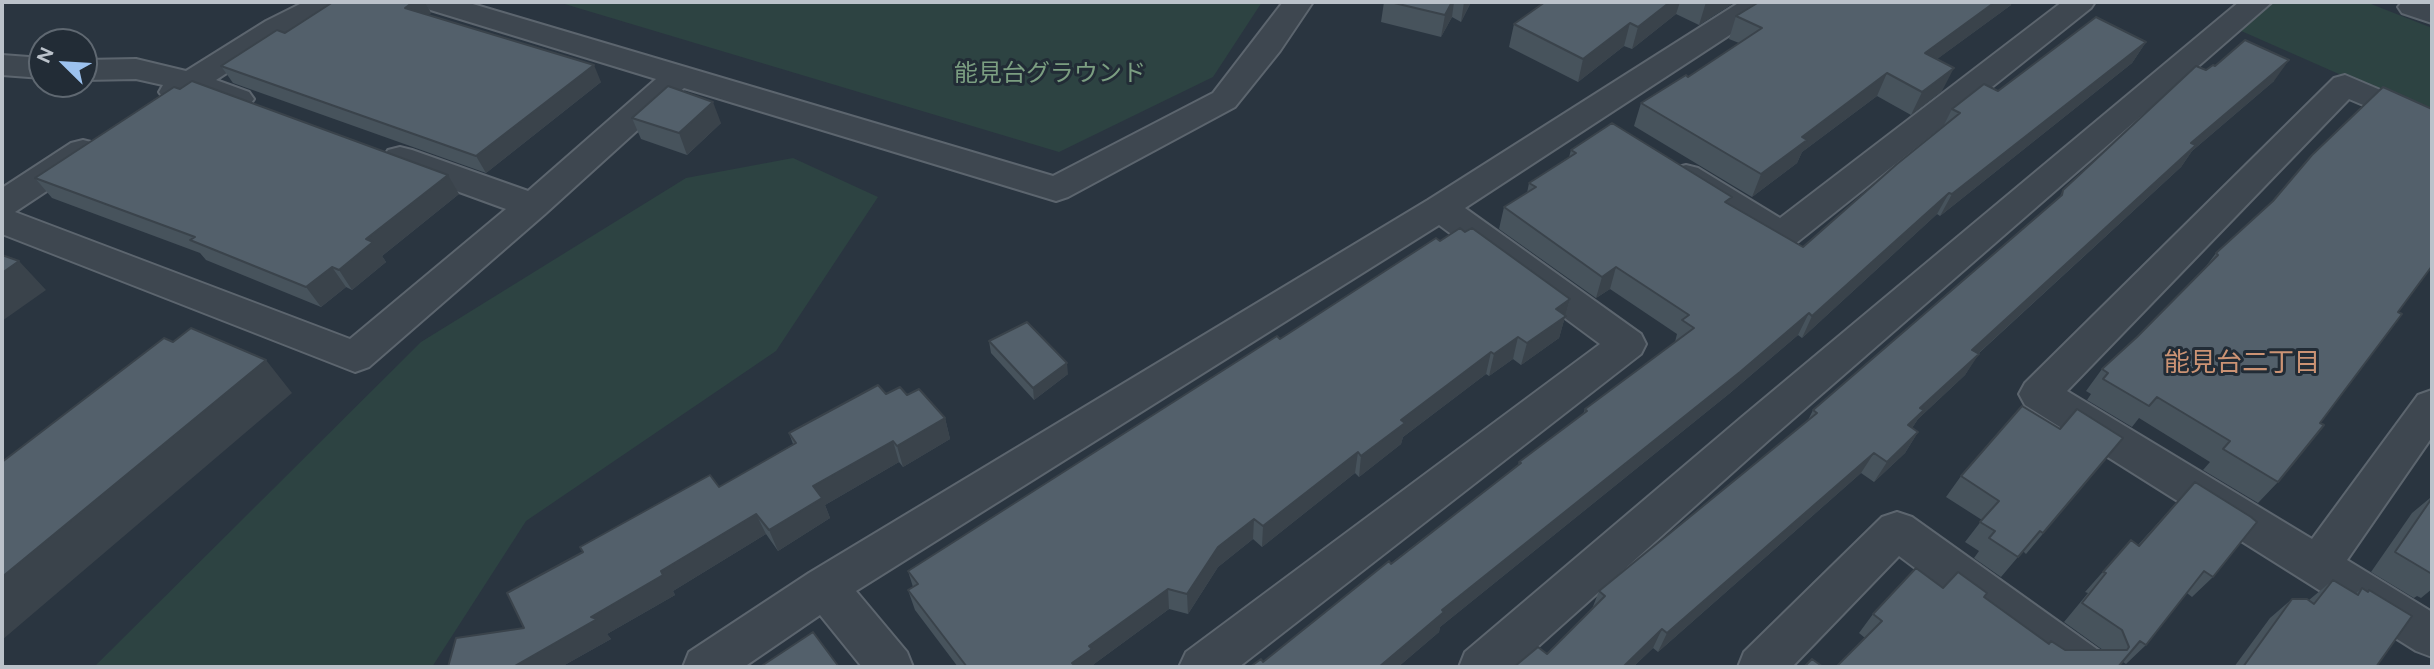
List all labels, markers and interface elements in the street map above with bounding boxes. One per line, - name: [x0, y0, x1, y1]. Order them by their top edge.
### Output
- north arrow: [28, 28, 98, 98]
- text: N: [32, 44, 59, 66]
- park label: 能見台グラウンド: [954, 60, 1146, 88]
- district label: 能見台二丁目: [2164, 347, 2320, 379]

